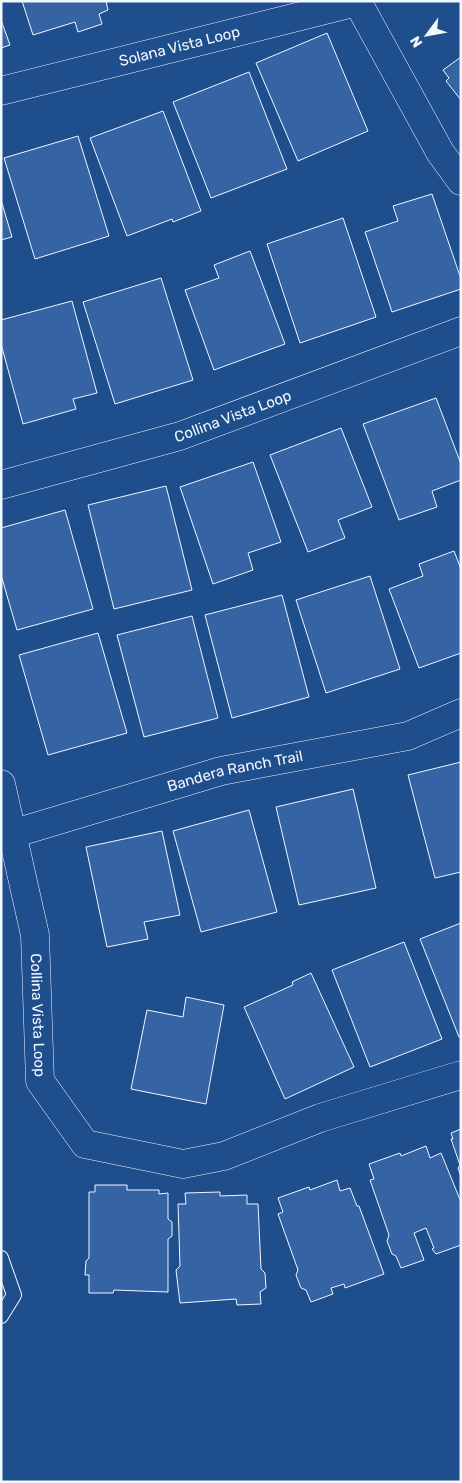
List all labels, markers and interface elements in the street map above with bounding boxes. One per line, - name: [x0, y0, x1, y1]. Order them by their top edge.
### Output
- north arrow: [402, 10, 452, 60]
- street label: Solana Vista Loop: [117, 23, 242, 70]
- text: N: [407, 33, 426, 50]
- street label: Collina Vista Loop: [172, 386, 294, 446]
- street label: Bandera Ranch Trail: [165, 747, 304, 796]
- street label: Collina Vista Loop: [27, 953, 49, 1077]

